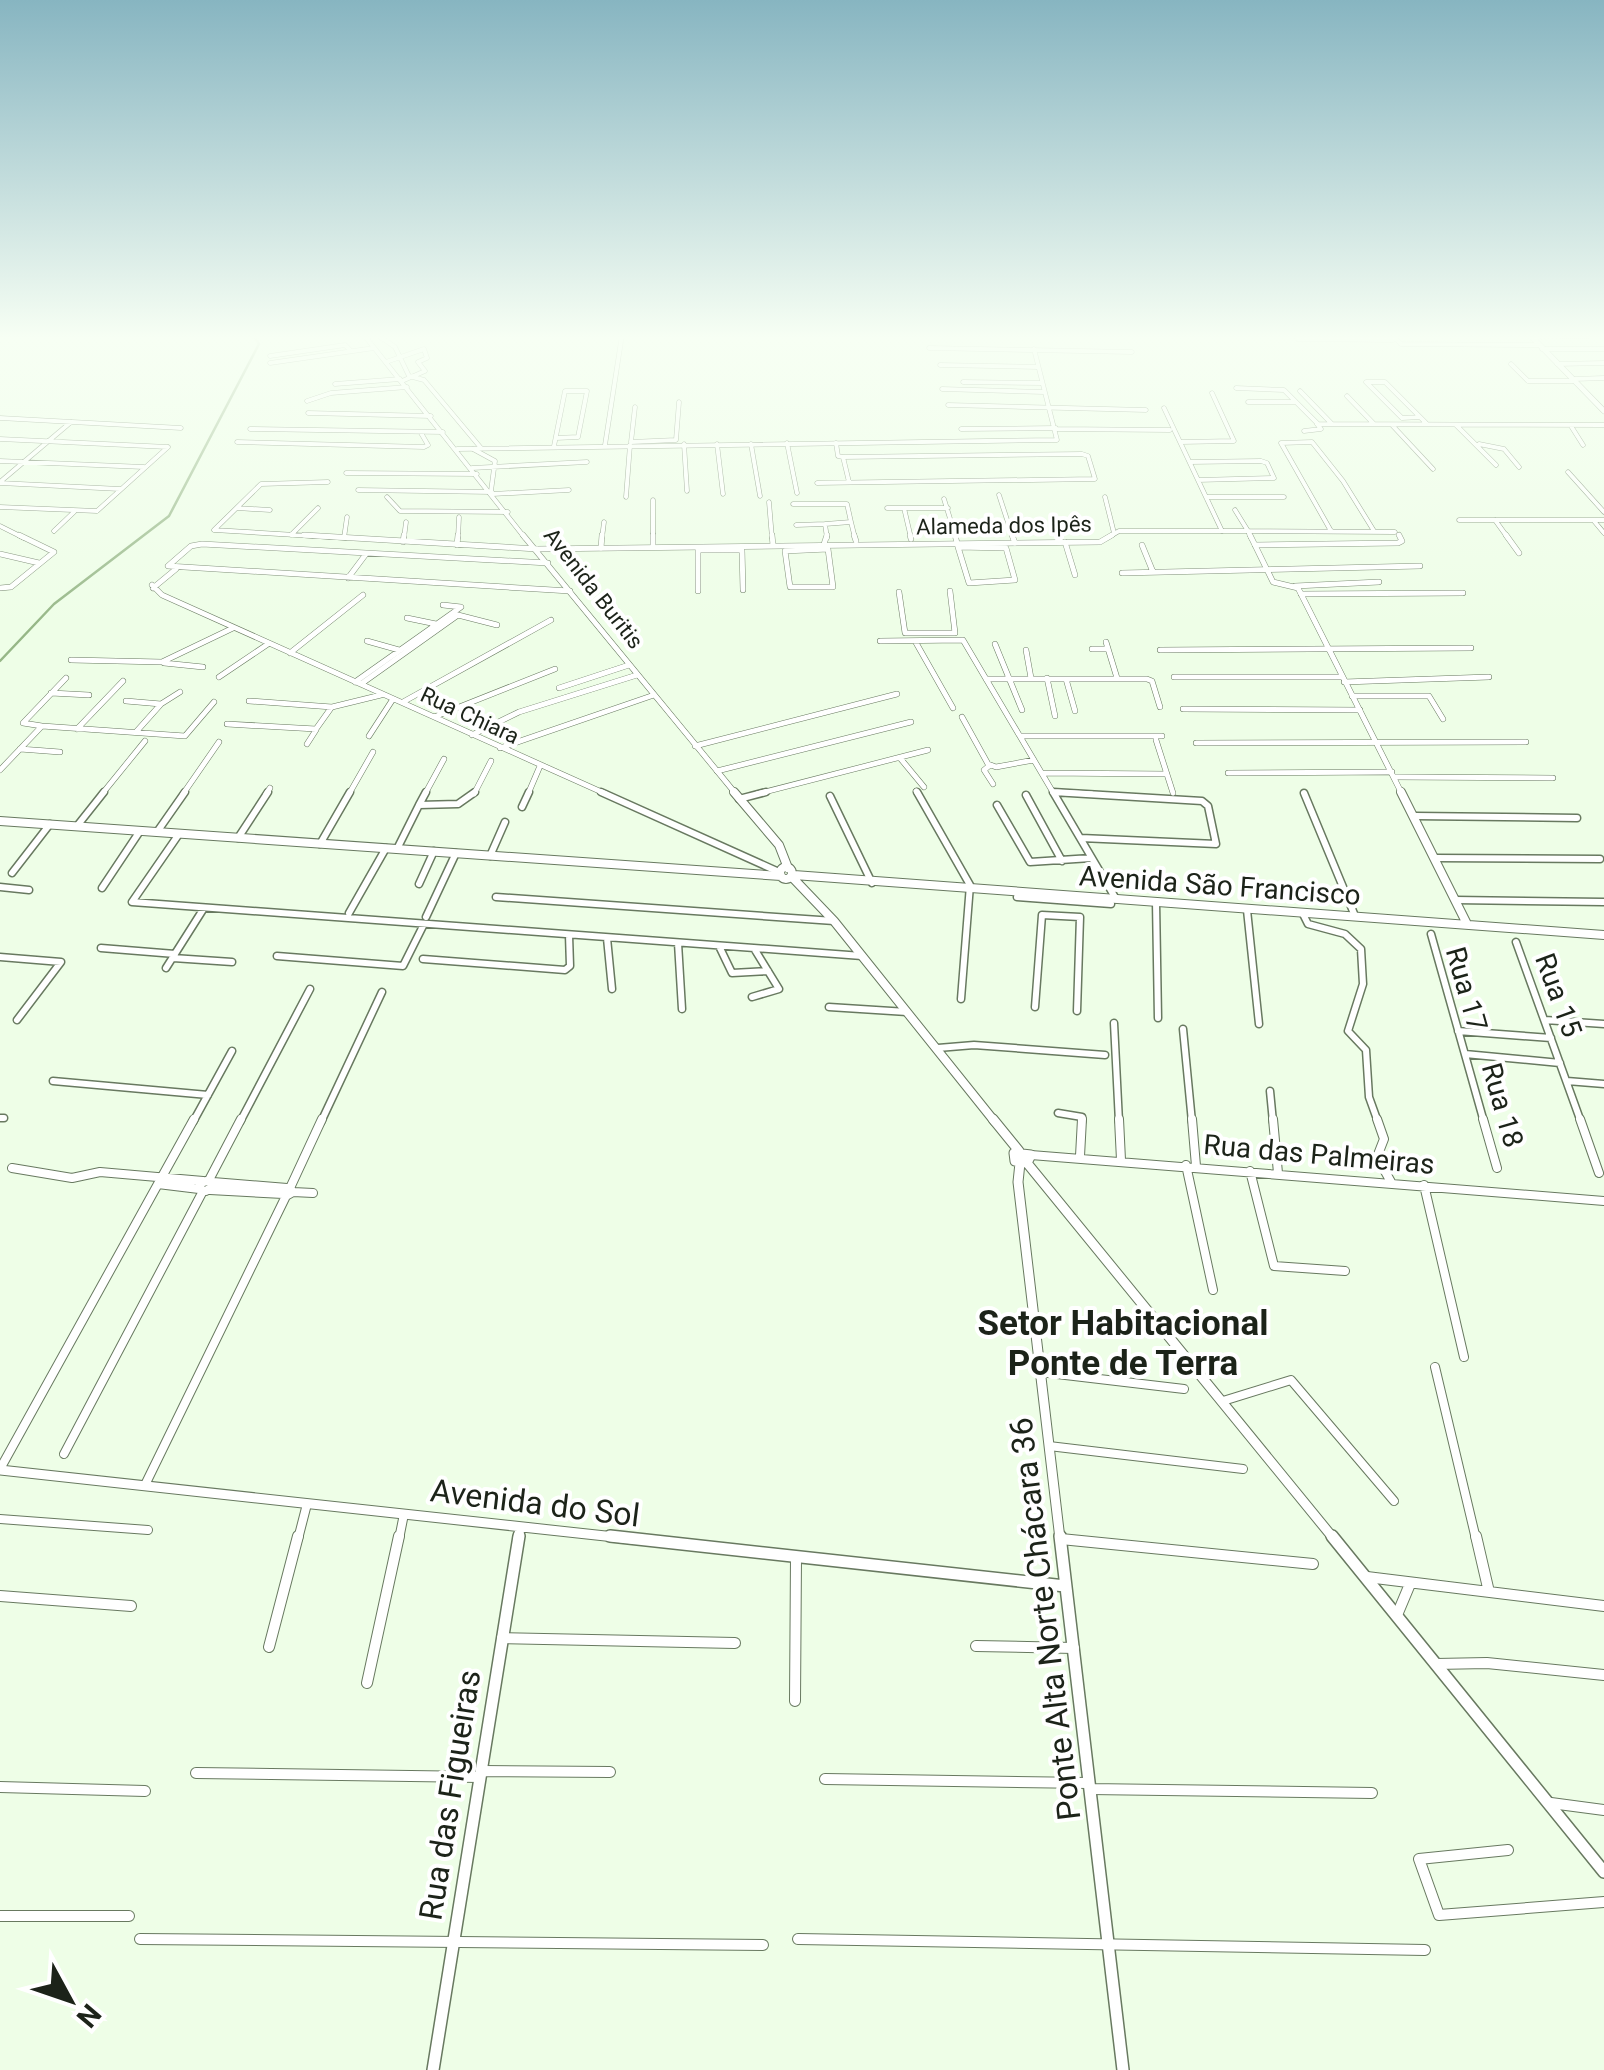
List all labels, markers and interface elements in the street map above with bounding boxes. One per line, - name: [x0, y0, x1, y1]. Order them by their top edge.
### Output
- street label: Alameda dos Ipês: [916, 511, 1092, 540]
- street label: Avenida Buritis: [539, 523, 648, 653]
- street label: Rua Chiara: [417, 682, 523, 749]
- street label: Avenida São Francisco: [1078, 859, 1362, 912]
- street label: Rua 17: [1439, 943, 1494, 1035]
- street label: Rua 15: [1528, 949, 1589, 1041]
- street label: Rua 18: [1475, 1059, 1530, 1151]
- street label: Rua das Palmeiras: [1202, 1128, 1436, 1181]
- district label: Setor Habitacional Ponte de Terra: [978, 1303, 1268, 1384]
- street label: Ponte Alta Norte Chácara 36: [1001, 1416, 1089, 1822]
- street label: Avenida do Sol: [428, 1471, 642, 1535]
- street label: Rua das Figueiras: [411, 1667, 489, 1923]
- north arrow: [20, 1950, 120, 2050]
- text: N: [70, 1998, 108, 2034]

